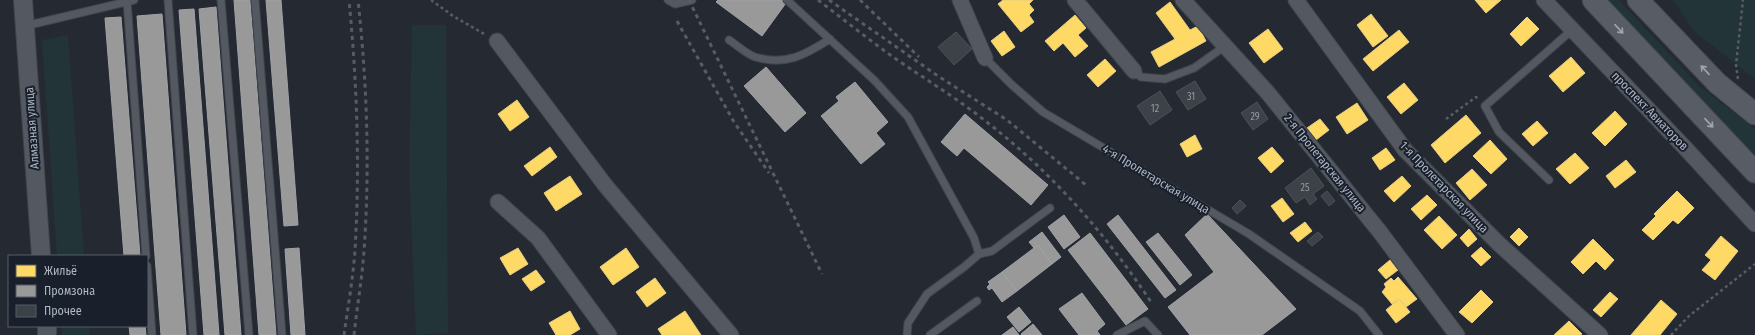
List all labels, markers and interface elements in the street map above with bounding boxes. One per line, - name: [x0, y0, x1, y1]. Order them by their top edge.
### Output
- one-way arrow: [1614, 24, 1624, 34]
- one-way arrow: [1700, 65, 1709, 75]
- street label: проспект Авиаторов: [1609, 69, 1691, 153]
- street label: Алмазная улица: [22, 86, 42, 169]
- house number: 31: [1187, 91, 1195, 103]
- house number: 12: [1151, 103, 1160, 115]
- house number: 29: [1250, 111, 1260, 123]
- street label: 2-я Пролетарская улица: [1281, 111, 1369, 215]
- one-way arrow: [1704, 118, 1713, 128]
- street label: 1-я Пролетарская улица: [1397, 138, 1491, 236]
- street label: 4-я Пролетарская улица: [1100, 141, 1212, 217]
- house number: 25: [1301, 182, 1310, 194]
- legend: [8, 255, 148, 327]
- text: Жильё: [44, 264, 77, 278]
- text: Промзона: [44, 284, 95, 298]
- text: Прочее: [44, 304, 82, 318]

